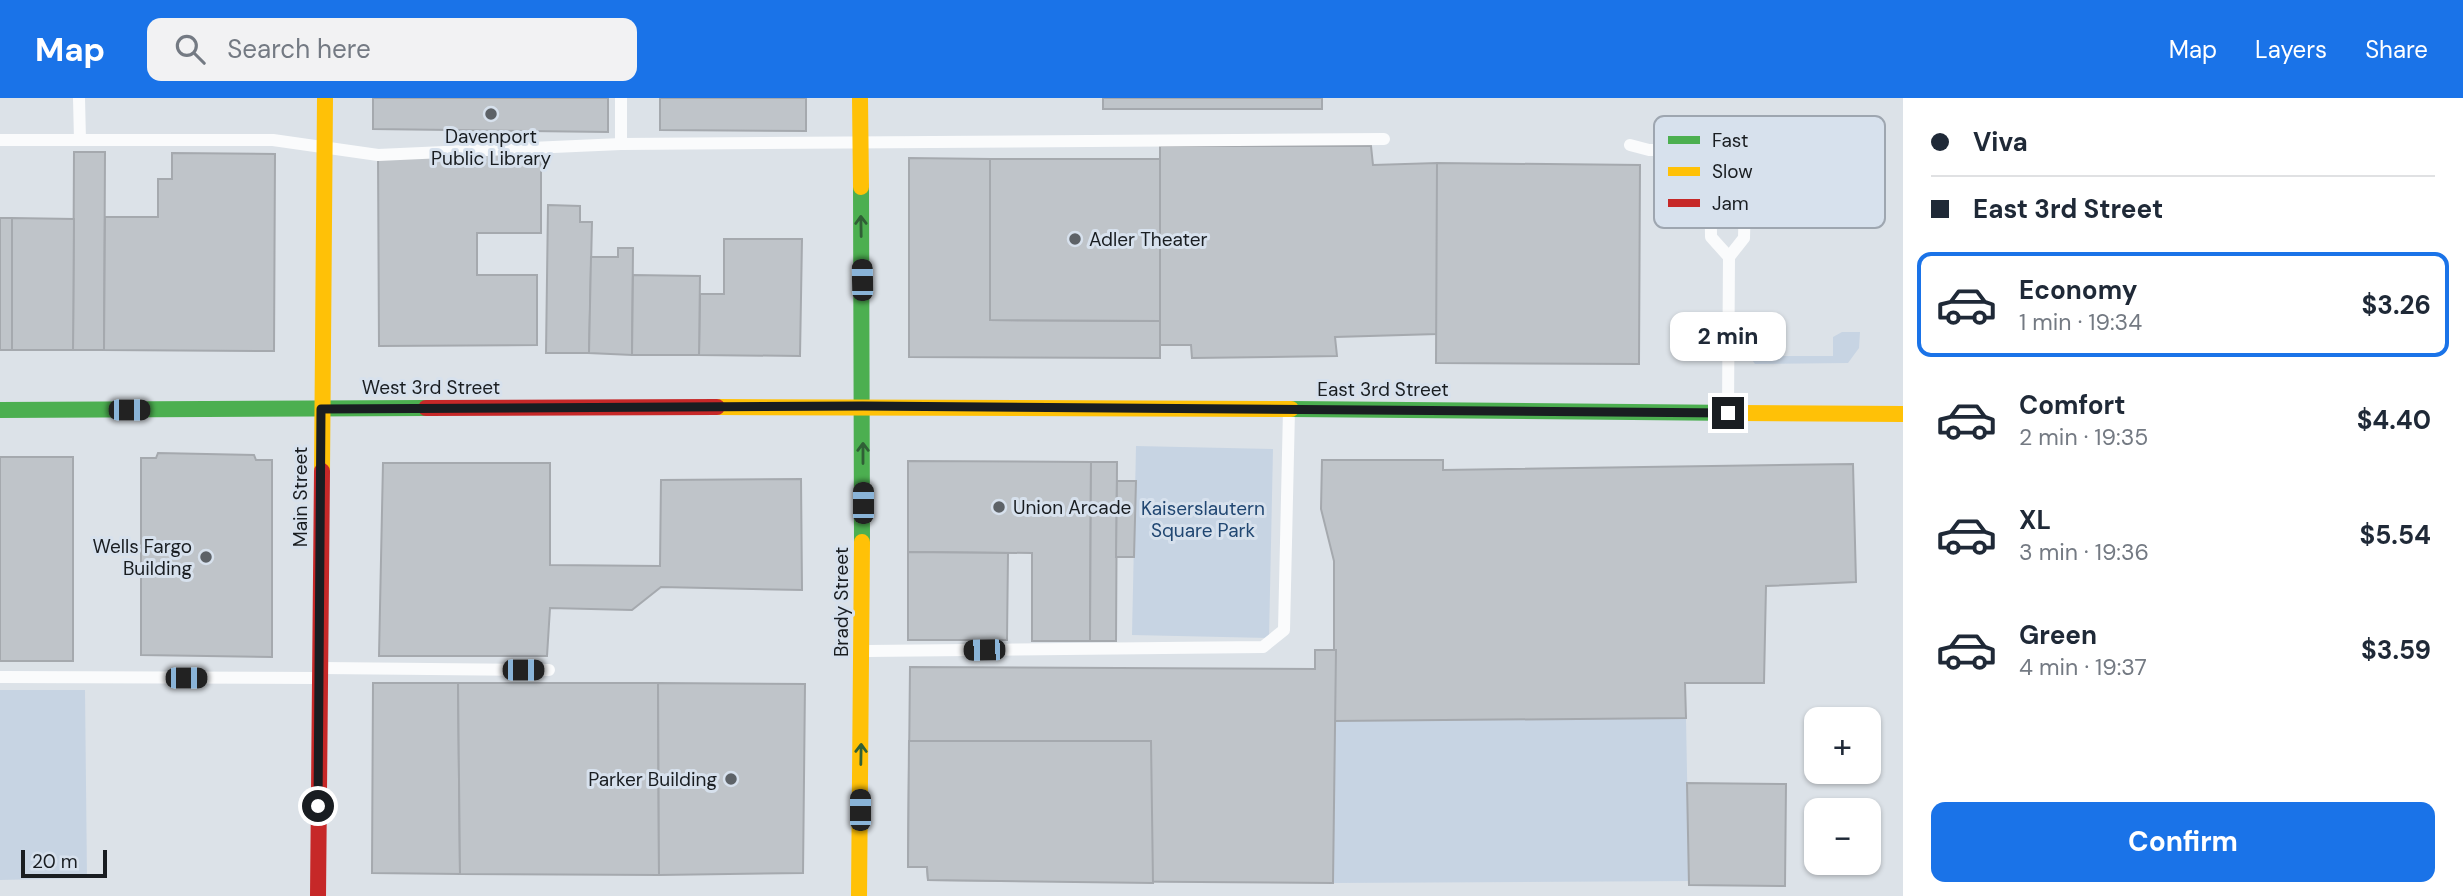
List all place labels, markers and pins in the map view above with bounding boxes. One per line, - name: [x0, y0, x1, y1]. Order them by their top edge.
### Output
- marker: Davenport Public Library: [483, 106, 499, 122]
- place label: Davenport Public Library: [431, 124, 551, 171]
- place label: Adler Theater: [1089, 227, 1208, 252]
- marker: Adler Theater: [1067, 231, 1083, 247]
- place label: Union Arcade: [1013, 495, 1131, 520]
- marker: Union Arcade: [991, 499, 1007, 515]
- place label: Wells Fargo Building: [93, 534, 192, 581]
- marker: Wells Fargo Building: [198, 549, 214, 565]
- place label: Parker Building: [588, 767, 717, 792]
- marker: Parker Building: [723, 771, 739, 787]

